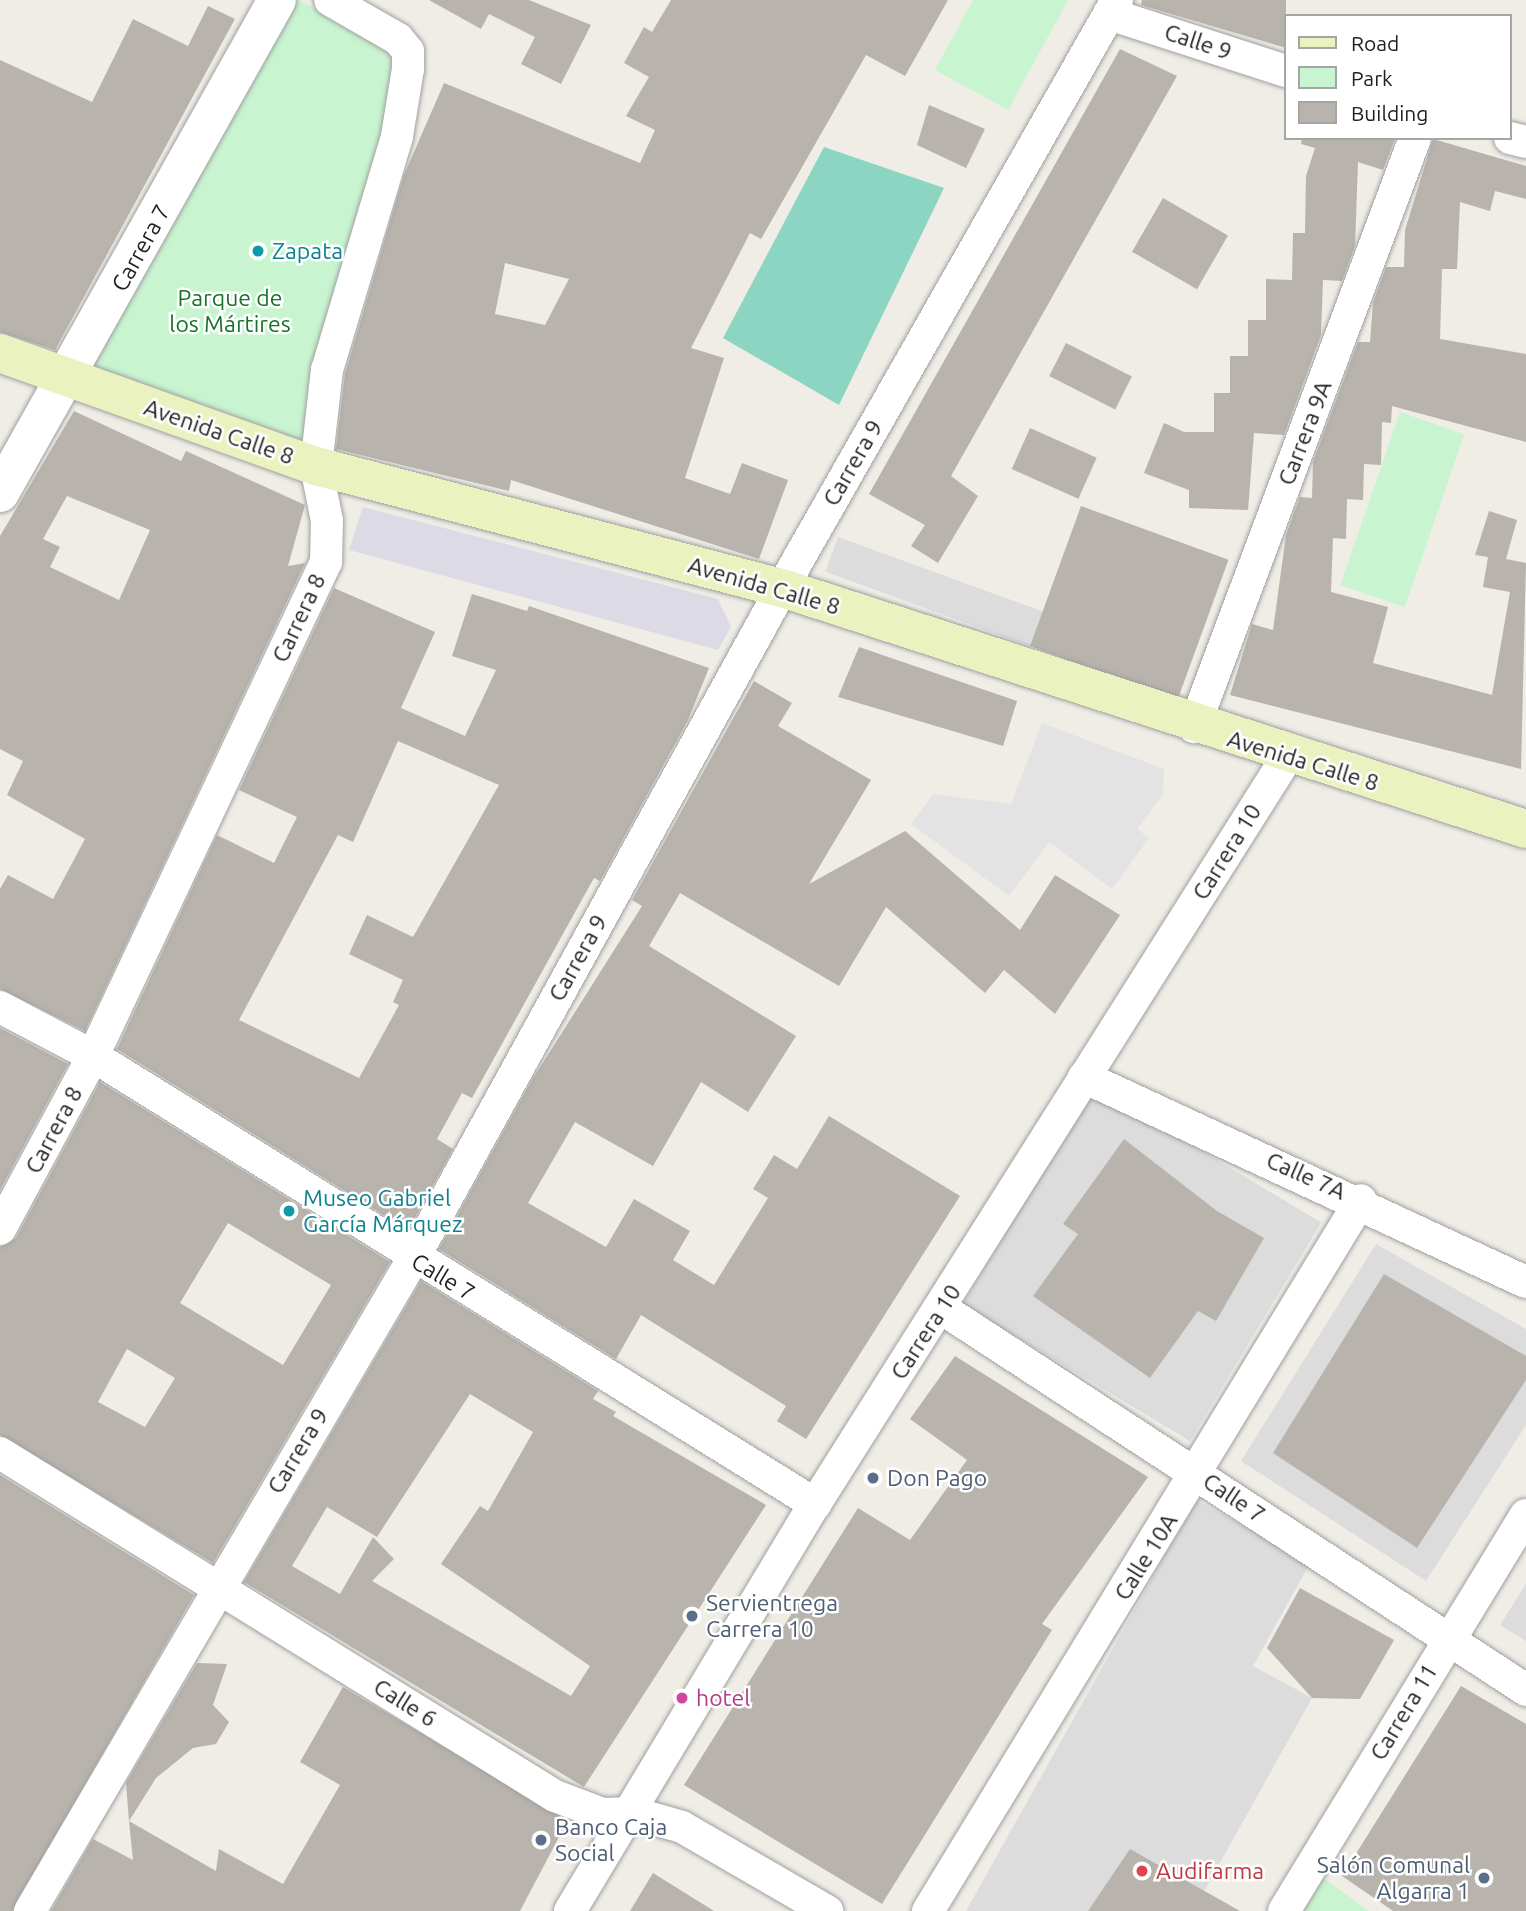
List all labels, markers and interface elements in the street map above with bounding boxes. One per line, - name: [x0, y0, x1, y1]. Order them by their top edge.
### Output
- legend: [1284, 14, 1512, 140]
- street label: Calle 9: [1161, 18, 1235, 66]
- text: Road: [1351, 31, 1399, 55]
- text: Park: [1351, 66, 1393, 90]
- text: Building: [1351, 101, 1428, 125]
- street label: Carrera 7: [106, 200, 176, 296]
- place label: Zapata: [272, 237, 343, 265]
- marker: Zapata: [250, 243, 266, 259]
- park label: Parque de los Mártires: [169, 284, 291, 338]
- street label: Carrera 9A: [1272, 377, 1338, 489]
- street label: Avenida Calle 8: [140, 393, 298, 471]
- street label: Carrera 9: [817, 415, 889, 511]
- street label: Avenida Calle 8: [685, 551, 843, 621]
- street label: Carrera 8: [266, 569, 332, 667]
- street label: Avenida Calle 8: [1224, 725, 1382, 797]
- street label: Carrera 10: [1187, 799, 1267, 905]
- street label: Carrera 9: [543, 910, 613, 1006]
- street label: Carrera 8: [20, 1082, 88, 1178]
- street label: Calle 7A: [1262, 1146, 1350, 1206]
- place label: Museo Gabriel García Márquez: [303, 1184, 463, 1238]
- marker: Museo Gabriel García Márquez: [281, 1203, 297, 1219]
- street label: Calle 7: [406, 1247, 480, 1307]
- street label: Carrera 10: [885, 1279, 967, 1385]
- street label: Carrera 9: [262, 1403, 334, 1499]
- place label: Don Pago: [887, 1464, 987, 1492]
- street label: Calle 7: [1198, 1467, 1270, 1529]
- marker: Don Pago: [865, 1470, 881, 1486]
- street label: Calle 10A: [1109, 1509, 1183, 1605]
- place label: Servientrega Carrera 10: [706, 1589, 838, 1643]
- marker: Servientrega Carrera 10: [684, 1608, 700, 1624]
- street label: Carrera 11: [1364, 1659, 1444, 1765]
- street label: Calle 6: [368, 1673, 442, 1733]
- place label: hotel: [696, 1684, 750, 1712]
- marker: hotel: [674, 1690, 690, 1706]
- place label: Banco Caja Social: [555, 1813, 667, 1867]
- marker: Banco Caja Social: [533, 1832, 549, 1848]
- place label: Salón Comunal Algarra 1: [1317, 1851, 1470, 1905]
- place label: Audifarma: [1156, 1857, 1264, 1885]
- marker: Audifarma: [1134, 1863, 1150, 1879]
- marker: Salón Comunal Algarra 1: [1476, 1870, 1492, 1886]

